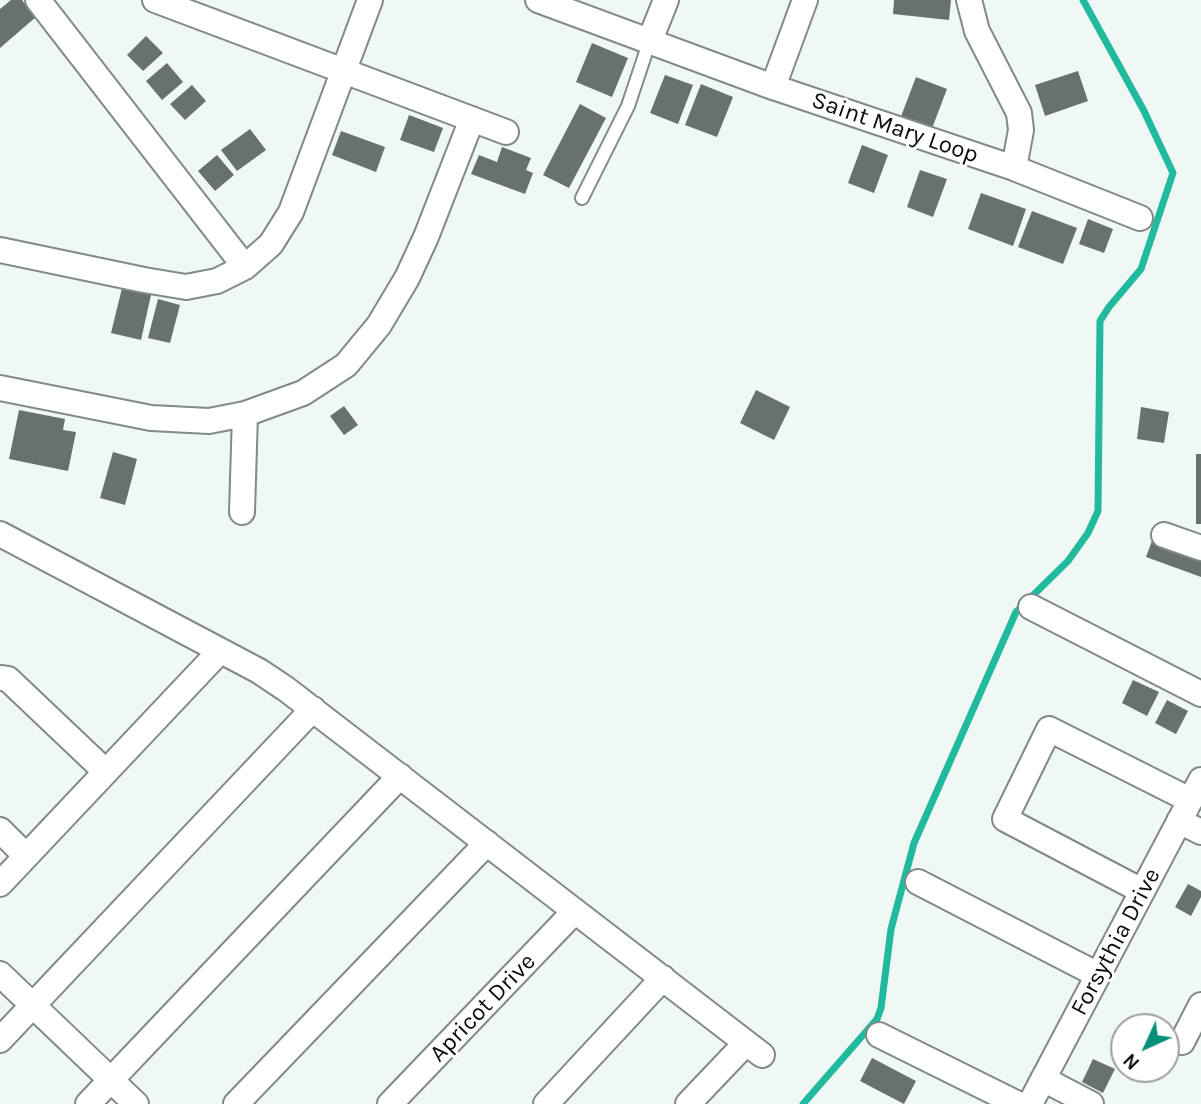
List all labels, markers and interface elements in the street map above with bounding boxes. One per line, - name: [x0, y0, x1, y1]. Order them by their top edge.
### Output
- street label: Saint Mary Loop: [808, 86, 982, 170]
- street label: Forsythia Drive: [1065, 863, 1167, 1021]
- street label: Apricot Drive: [424, 948, 542, 1068]
- north arrow: [1110, 1013, 1180, 1083]
- text: N: [1119, 1049, 1144, 1074]

